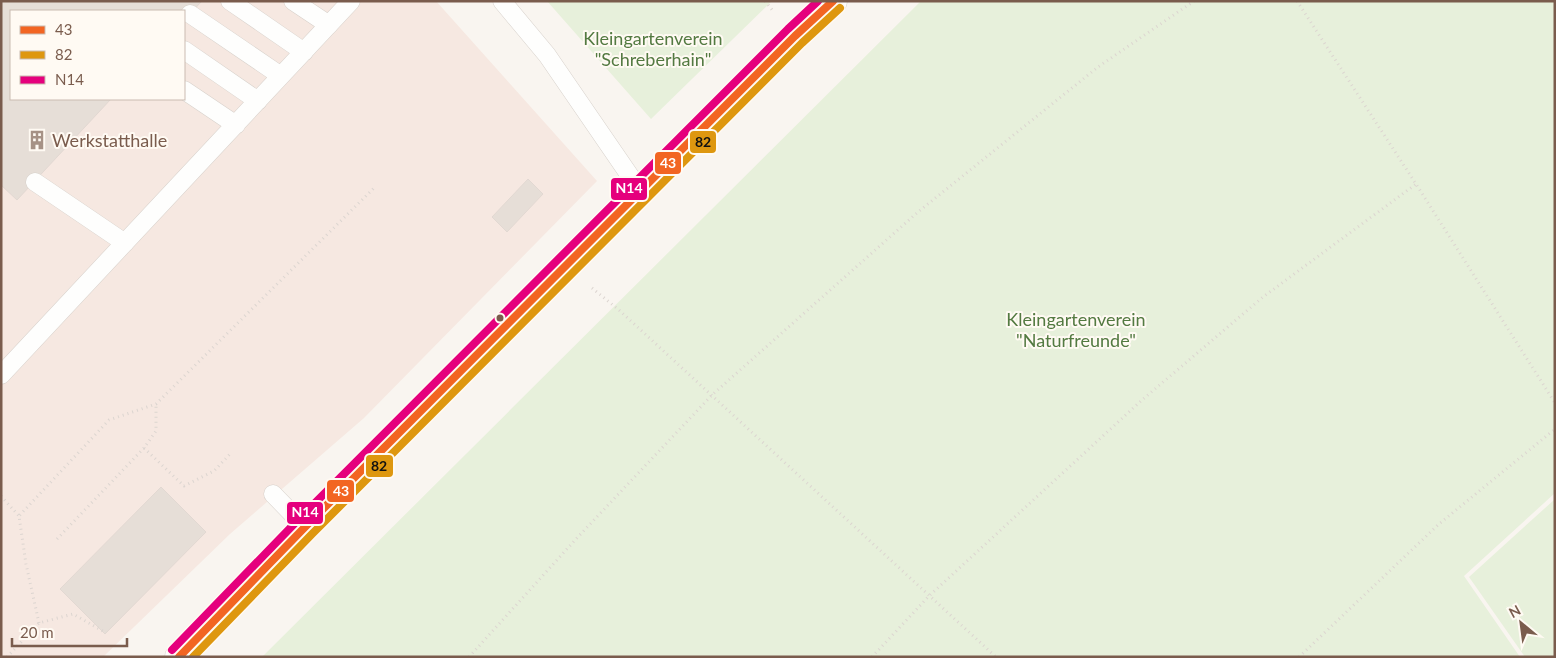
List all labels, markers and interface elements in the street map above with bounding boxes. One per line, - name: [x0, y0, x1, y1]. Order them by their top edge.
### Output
- legend: [10, 10, 185, 100]
- text: 43: [55, 20, 72, 38]
- park label: Kleingartenverein "Schreberhain": [583, 27, 723, 70]
- text: 82: [55, 45, 72, 63]
- text: N14: [55, 70, 84, 88]
- building icon: Werkstatthalle: [26, 129, 48, 151]
- place label: Werkstatthalle: [52, 129, 167, 151]
- line badge: 82: [689, 130, 717, 154]
- text: 82: [695, 133, 711, 150]
- line badge: 43: [654, 151, 682, 175]
- text: 43: [660, 154, 676, 171]
- line badge: N14: [610, 177, 648, 201]
- text: N14: [615, 179, 643, 196]
- park label: Kleingartenverein "Naturfreunde": [1006, 308, 1146, 351]
- unlabelled marker: [495, 313, 505, 323]
- line badge: 82: [365, 454, 394, 478]
- text: 82: [371, 457, 387, 474]
- line badge: 43: [326, 479, 355, 503]
- text: 43: [333, 482, 349, 499]
- line badge: N14: [286, 501, 324, 525]
- text: N14: [291, 503, 319, 520]
- north arrow: [1496, 598, 1546, 648]
- text: N: [1506, 601, 1523, 621]
- scale bar: [12, 616, 128, 648]
- text: 20 m: [20, 623, 54, 641]

